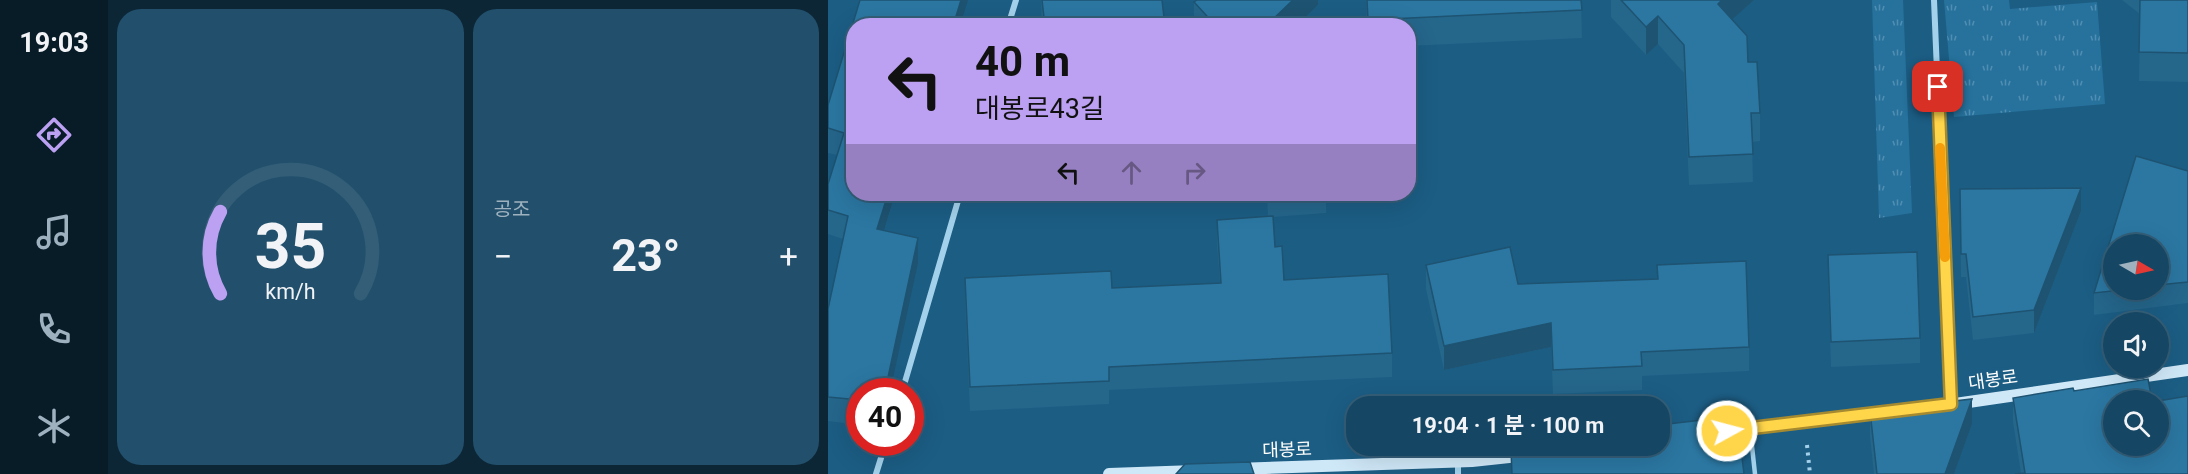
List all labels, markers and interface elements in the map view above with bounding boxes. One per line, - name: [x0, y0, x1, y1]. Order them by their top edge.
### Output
- text: 19:03: [19, 27, 89, 59]
- text: 40 m: [975, 37, 1070, 86]
- icon: left: [876, 42, 954, 120]
- pin: [1912, 61, 1963, 112]
- icon: arrive: [1921, 70, 1954, 103]
- text: 대봉로43길: [975, 93, 1105, 125]
- icon: directions: [33, 114, 75, 156]
- icon: left: [1052, 156, 1085, 189]
- icon: ahead: [1115, 156, 1148, 189]
- icon: right: [1178, 156, 1211, 189]
- text: 공조: [494, 197, 530, 221]
- text: 35: [254, 210, 326, 283]
- icon: music: [33, 211, 75, 253]
- text: 23°: [611, 229, 680, 282]
- north arrow: [2103, 234, 2169, 300]
- map controls: [2103, 234, 2169, 456]
- text: −: [494, 237, 512, 276]
- text: +: [779, 237, 798, 276]
- text: km/h: [265, 279, 315, 304]
- icon: phone: [33, 308, 75, 350]
- button: sound: [2103, 312, 2169, 378]
- street label: 대봉로: [1967, 366, 2019, 393]
- speed limit sign: 40: [846, 378, 924, 456]
- button: search: [2103, 390, 2169, 456]
- position arrow: [1695, 399, 1759, 463]
- icon: climate: [33, 405, 75, 447]
- text: 19:04 · 1 분 · 100 m: [1412, 413, 1604, 438]
- street label: 대봉로: [1262, 438, 1312, 461]

